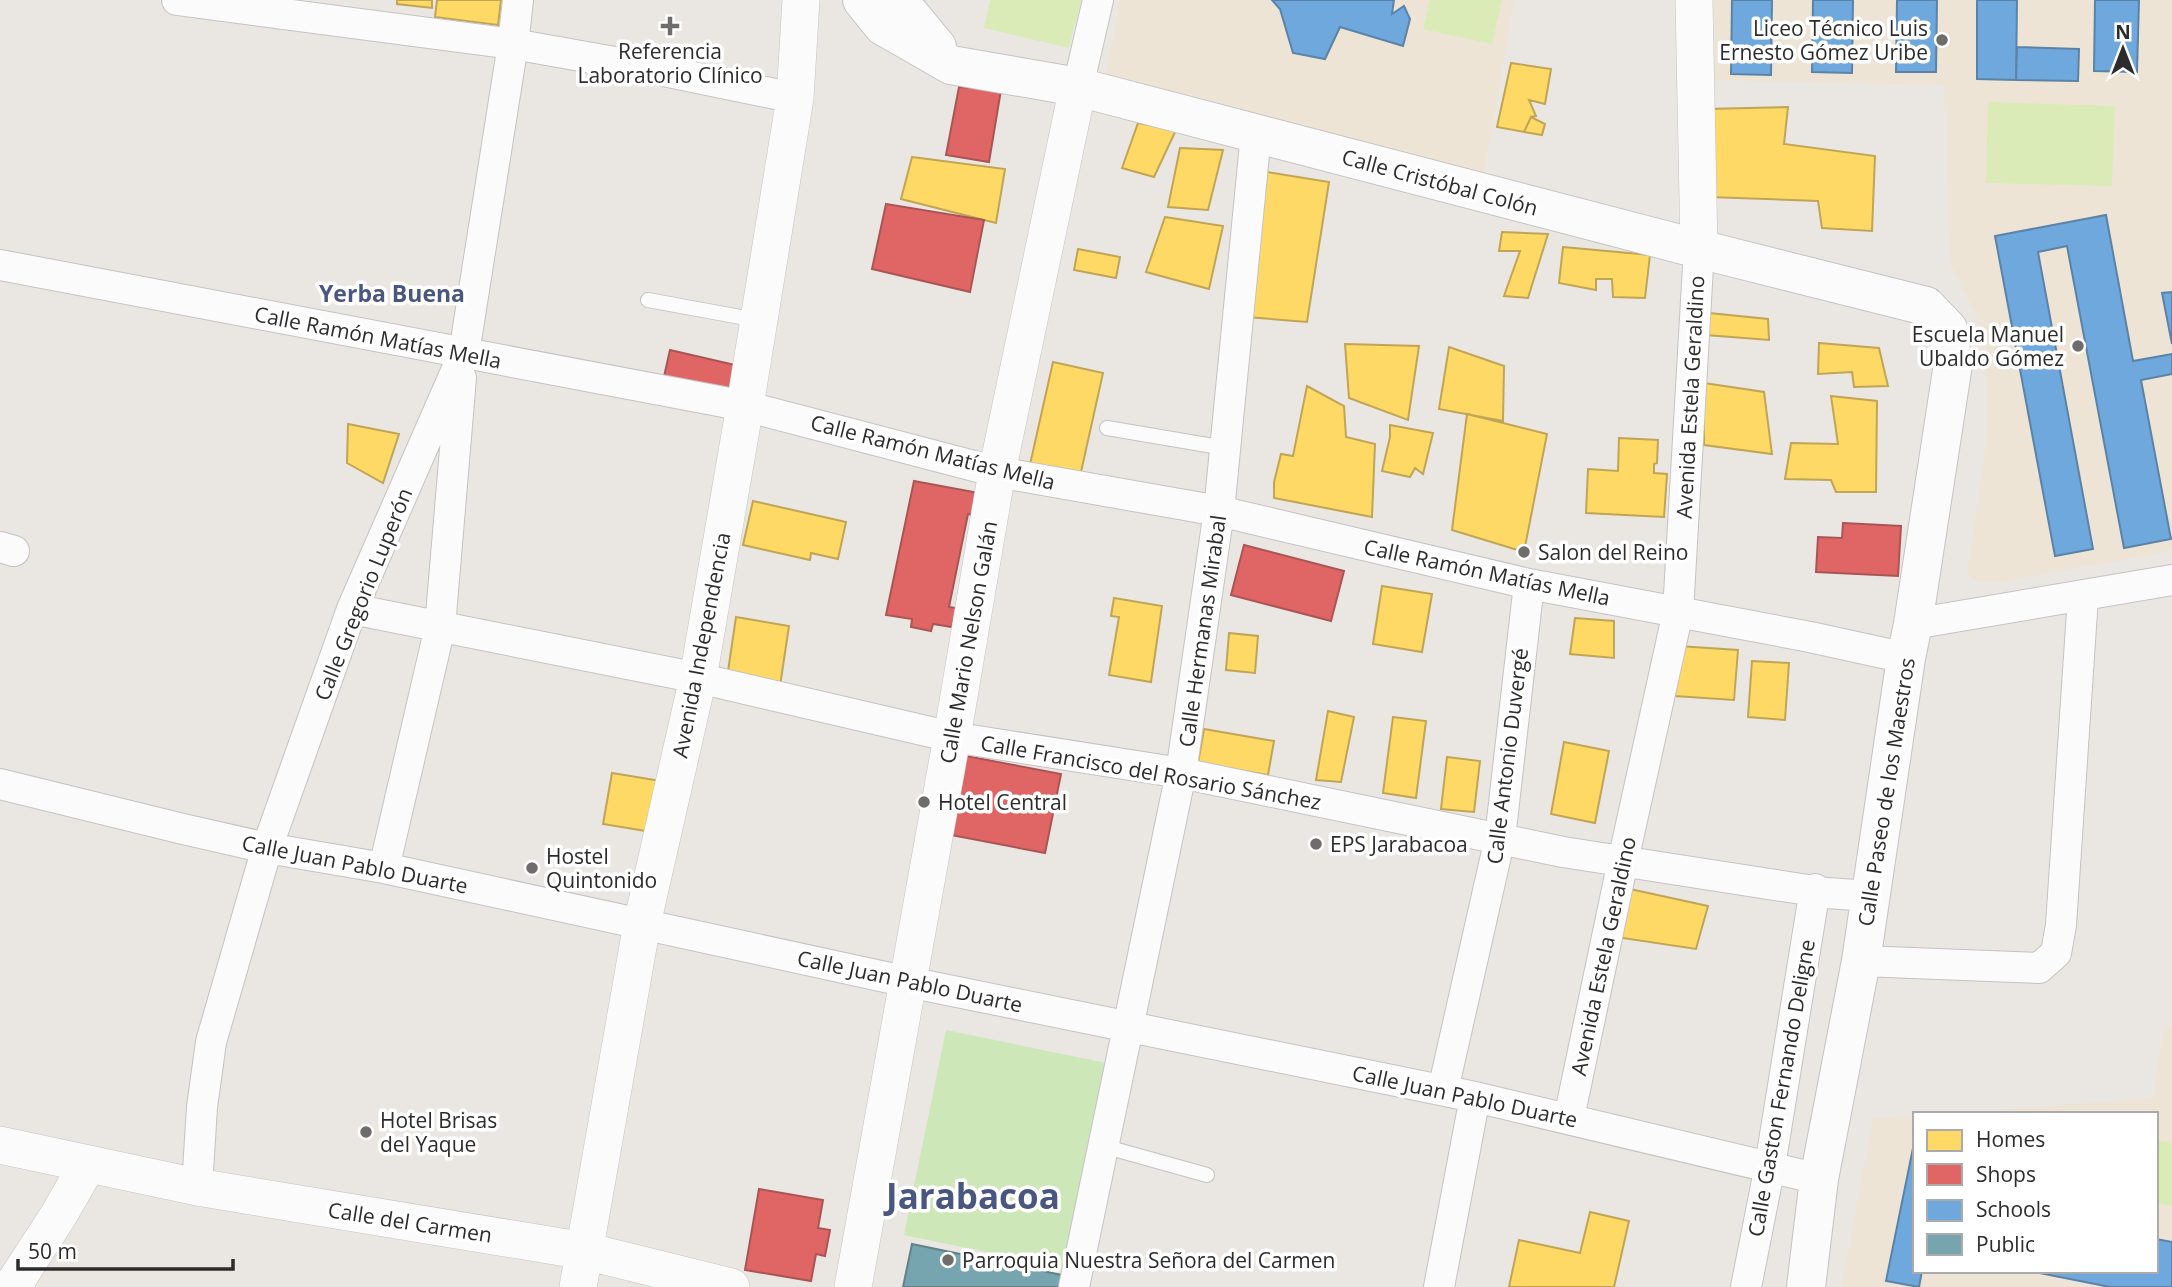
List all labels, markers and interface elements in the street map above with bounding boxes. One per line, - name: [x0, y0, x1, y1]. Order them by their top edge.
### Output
- place label: Liceo Técnico Luis Ernesto Gómez Uribe: [1719, 14, 1928, 66]
- north arrow: [2088, 14, 2158, 84]
- marker: Referencia Laboratorio Clínico: [660, 16, 680, 36]
- text: N: [2115, 19, 2131, 45]
- marker: Liceo Técnico Luis Ernesto Gómez Uribe: [1934, 32, 1950, 48]
- place label: Referencia Laboratorio Clínico: [577, 37, 763, 89]
- street label: Calle Cristóbal Colón: [1339, 142, 1541, 222]
- street label: Avenida Estela Geraldino: [1670, 275, 1710, 519]
- district label: Yerba Buena: [319, 277, 465, 309]
- street label: Calle Ramón Matías Mella: [252, 299, 504, 375]
- place label: Escuela Manuel Ubaldo Gómez: [1912, 320, 2064, 372]
- marker: Escuela Manuel Ubaldo Gómez: [2070, 338, 2086, 354]
- street label: Calle Ramón Matías Mella: [808, 408, 1058, 496]
- street label: Calle Gregorio Luperón: [308, 484, 418, 704]
- street label: Calle Hermanas Mirabal: [1172, 513, 1232, 749]
- street label: Calle Mario Nelson Galán: [933, 518, 1003, 766]
- street label: Avenida Independencia: [665, 530, 737, 760]
- street label: Calle Ramón Matías Mella: [1361, 532, 1613, 612]
- place label: Salon del Reino: [1538, 538, 1688, 566]
- marker: Salon del Reino: [1516, 544, 1532, 560]
- street label: Calle Antonio Duvergé: [1480, 646, 1534, 866]
- street label: Calle Paseo de los Maestros: [1851, 656, 1921, 928]
- street label: Calle Francisco del Rosario Sánchez: [978, 728, 1324, 816]
- place label: Hotel Central: [938, 788, 1067, 816]
- marker: Hotel Central: [916, 794, 932, 810]
- street label: Calle Juan Pablo Duarte: [240, 828, 470, 900]
- place label: EPS Jarabacoa: [1330, 830, 1468, 858]
- street label: Avenida Estela Geraldino: [1564, 834, 1642, 1078]
- marker: EPS Jarabacoa: [1308, 836, 1324, 852]
- place label: Hostel Quintonido: [546, 842, 657, 894]
- marker: Hostel Quintonido: [524, 860, 540, 876]
- street label: Calle Gaston Fernando Deligne: [1741, 937, 1821, 1239]
- street label: Calle Juan Pablo Duarte: [795, 943, 1025, 1019]
- street label: Calle Juan Pablo Duarte: [1350, 1058, 1580, 1134]
- place label: Hotel Brisas del Yaque: [380, 1106, 497, 1158]
- legend: [1913, 1112, 2158, 1273]
- marker: Hotel Brisas del Yaque: [358, 1124, 374, 1140]
- text: Homes: [1976, 1125, 2045, 1153]
- text: Shops: [1976, 1160, 2036, 1188]
- district label: Jarabacoa: [883, 1172, 1060, 1219]
- street label: Calle del Carmen: [326, 1195, 494, 1249]
- text: Schools: [1976, 1195, 2051, 1223]
- scale bar: [18, 1228, 233, 1272]
- text: Public: [1976, 1230, 2035, 1258]
- text: 50 m: [28, 1237, 77, 1265]
- place label: Parroquia Nuestra Señora del Carmen: [962, 1246, 1335, 1274]
- marker: Parroquia Nuestra Señora del Carmen: [940, 1252, 956, 1268]

